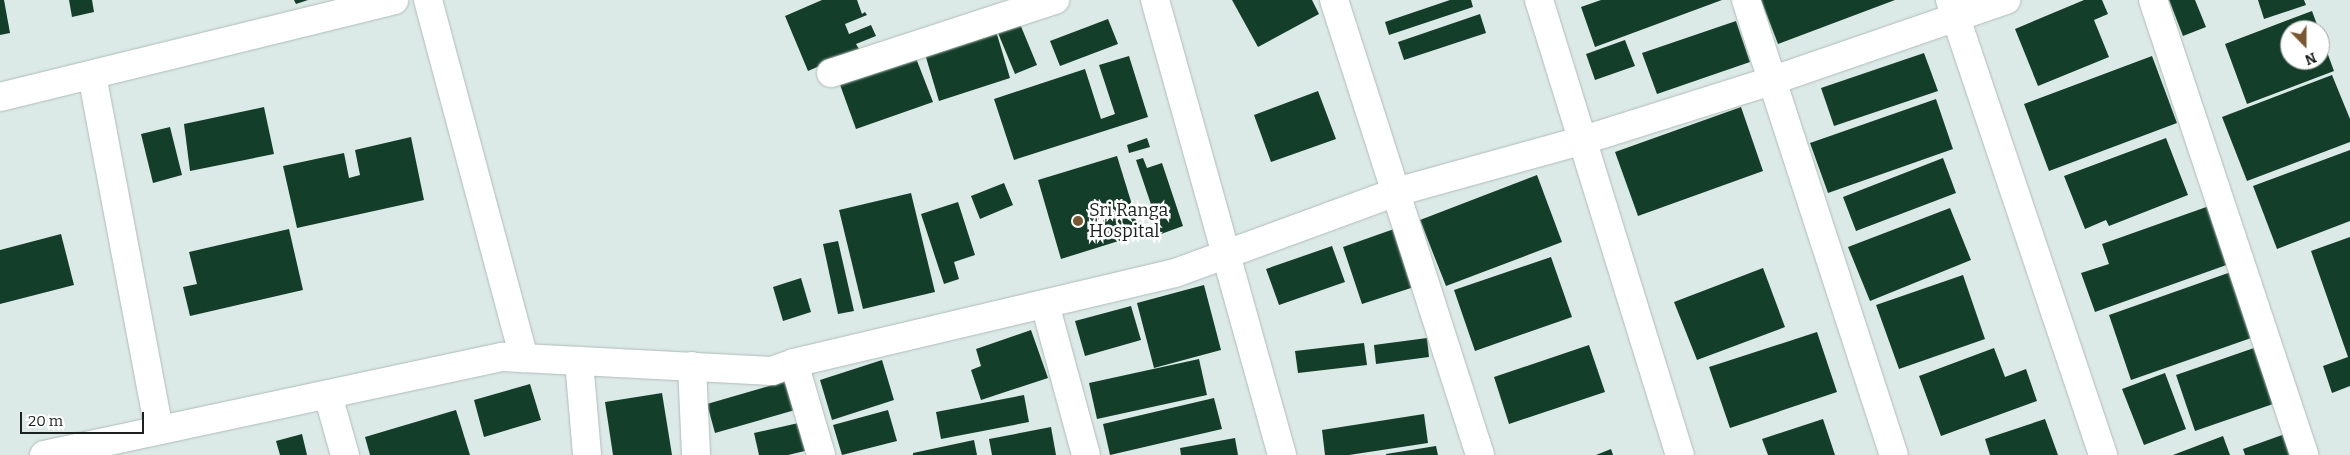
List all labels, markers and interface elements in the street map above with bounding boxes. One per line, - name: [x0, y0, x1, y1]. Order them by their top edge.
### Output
- north arrow: [2280, 20, 2330, 70]
- text: N: [2302, 49, 2319, 68]
- place label: Sri Ranga Hospital: [1089, 200, 1168, 242]
- marker: Sri Ranga Hospital: [1071, 214, 1085, 228]
- scale bar: [22, 402, 146, 434]
- text: 20 m: [28, 412, 63, 430]

